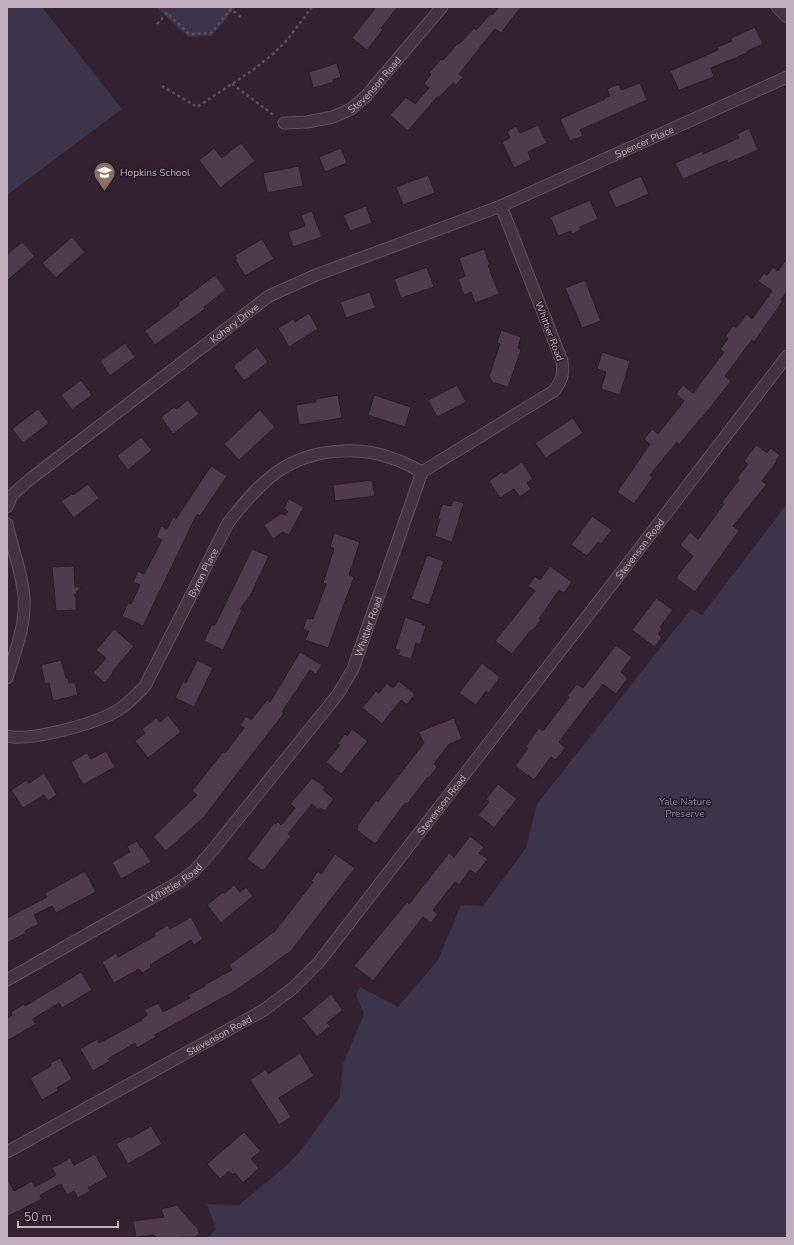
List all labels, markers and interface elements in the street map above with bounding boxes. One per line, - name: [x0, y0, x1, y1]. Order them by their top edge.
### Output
- street label: Stevenson Road: [345, 54, 405, 117]
- street label: Spencer Place: [613, 123, 676, 162]
- school or university icon: Hopkins School: [92, 159, 118, 192]
- place label: Hopkins School: [120, 166, 190, 180]
- street label: Whittier Road: [531, 299, 567, 363]
- street label: Kohary Drive: [207, 300, 262, 347]
- street label: Stevenson Road: [612, 516, 668, 582]
- street label: Byron Place: [185, 546, 222, 600]
- street label: Whittier Road: [352, 595, 386, 659]
- street label: Stevenson Road: [414, 772, 470, 838]
- park label: Yale Nature Preserve: [658, 795, 711, 821]
- street label: Whittier Road: [145, 860, 206, 907]
- street label: Stevenson Road: [184, 1012, 255, 1060]
- scale bar: [18, 1203, 118, 1229]
- text: 50 m: [24, 1209, 52, 1225]

